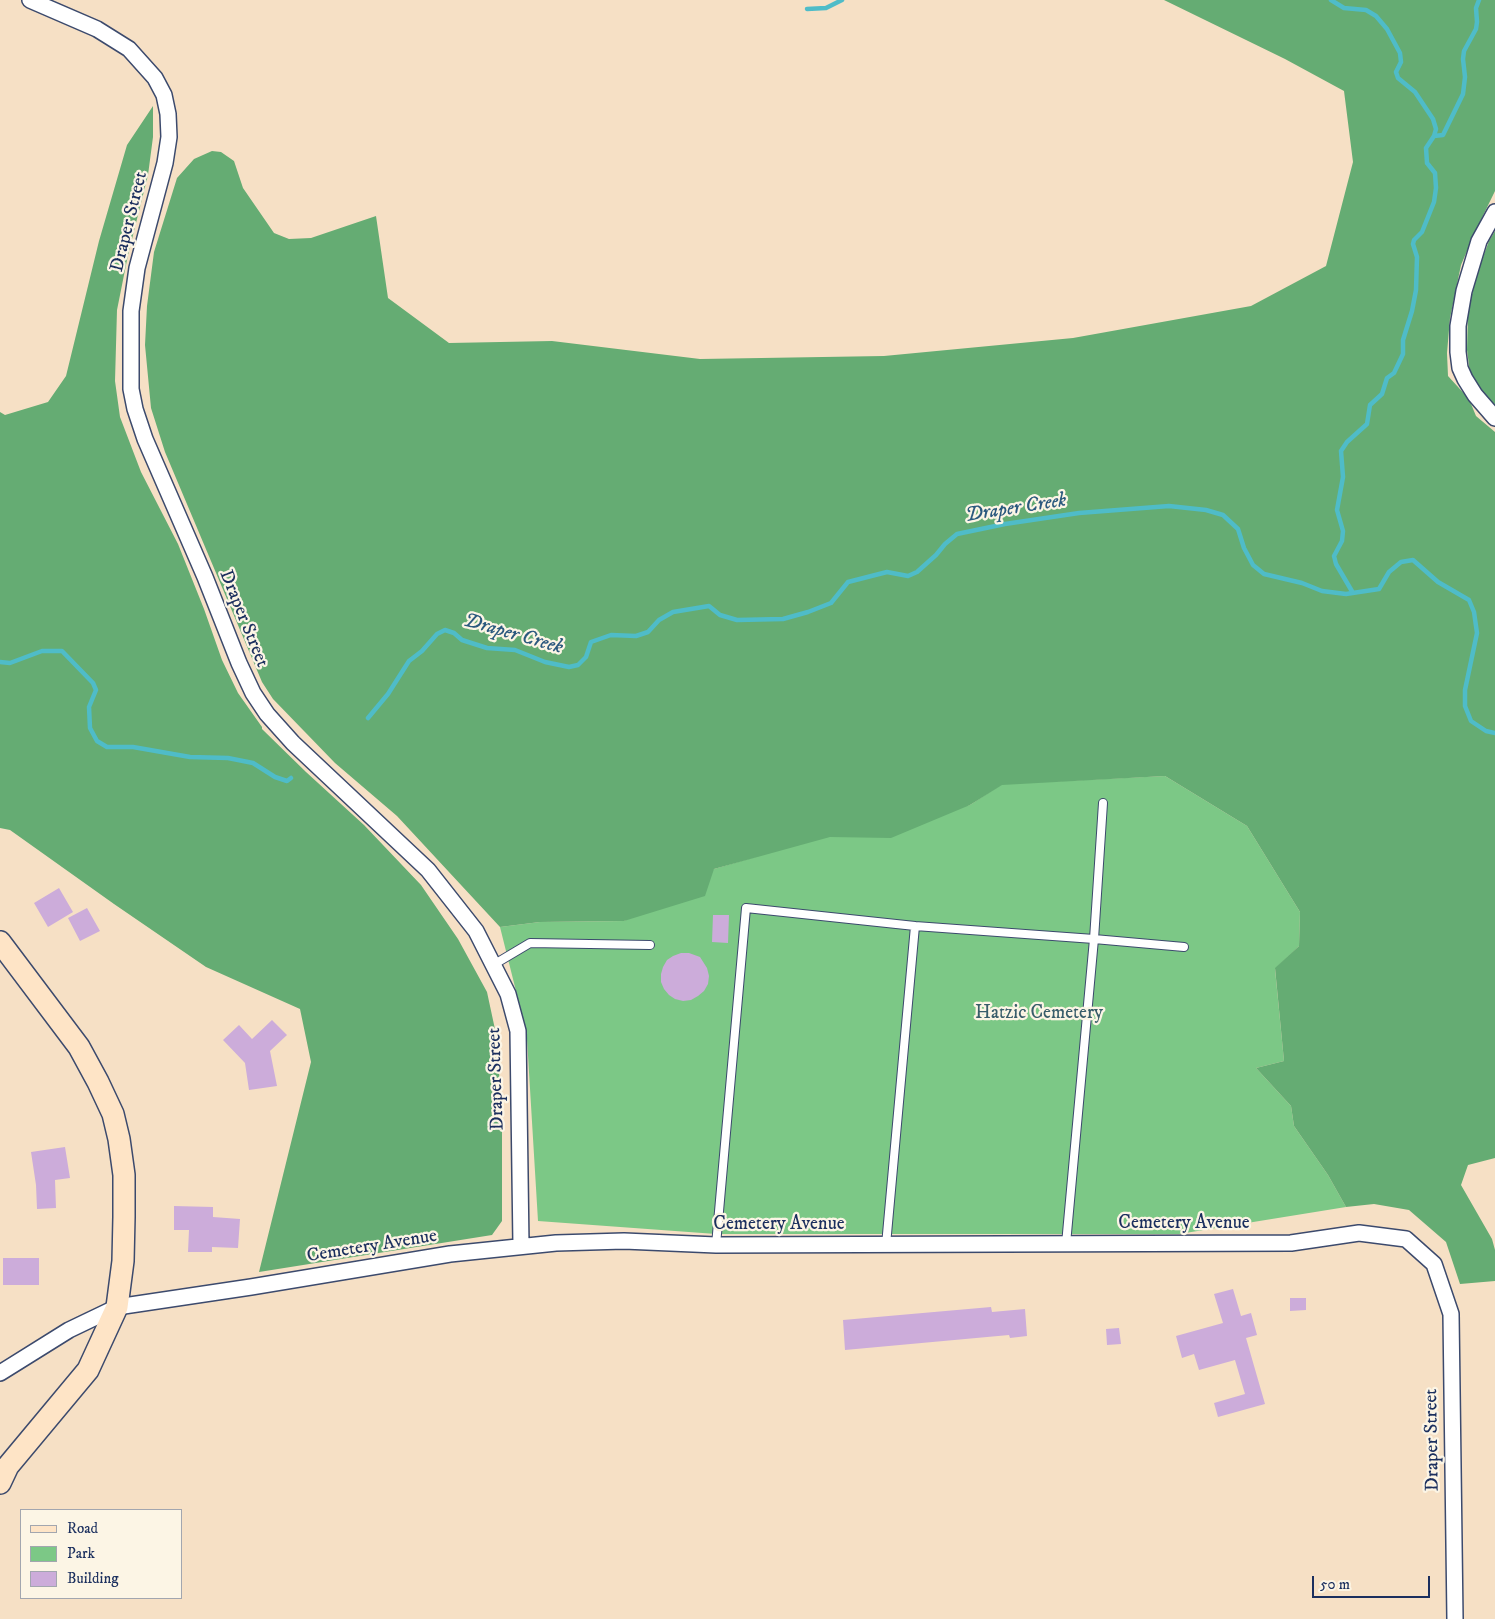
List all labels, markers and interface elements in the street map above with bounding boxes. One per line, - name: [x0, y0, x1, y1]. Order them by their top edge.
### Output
- street label: Draper Street: [107, 169, 153, 275]
- water label: Draper Creek: [964, 489, 1068, 529]
- street label: Draper Street: [213, 567, 273, 671]
- water label: Draper Creek: [461, 609, 565, 661]
- park label: Hatzic Cemetery: [975, 1003, 1103, 1025]
- street label: Draper Street: [484, 1027, 510, 1131]
- street label: Cemetery Avenue: [1118, 1213, 1250, 1235]
- street label: Cemetery Avenue: [713, 1214, 845, 1236]
- street label: Cemetery Avenue: [305, 1225, 439, 1269]
- street label: Draper Street: [1421, 1388, 1445, 1492]
- legend: [20, 1509, 182, 1599]
- text: Road: [67, 1519, 98, 1538]
- text: Park: [67, 1544, 95, 1563]
- scale bar: [1315, 1566, 1432, 1598]
- text: Building: [67, 1569, 119, 1588]
- text: 50 m: [1320, 1575, 1350, 1594]

